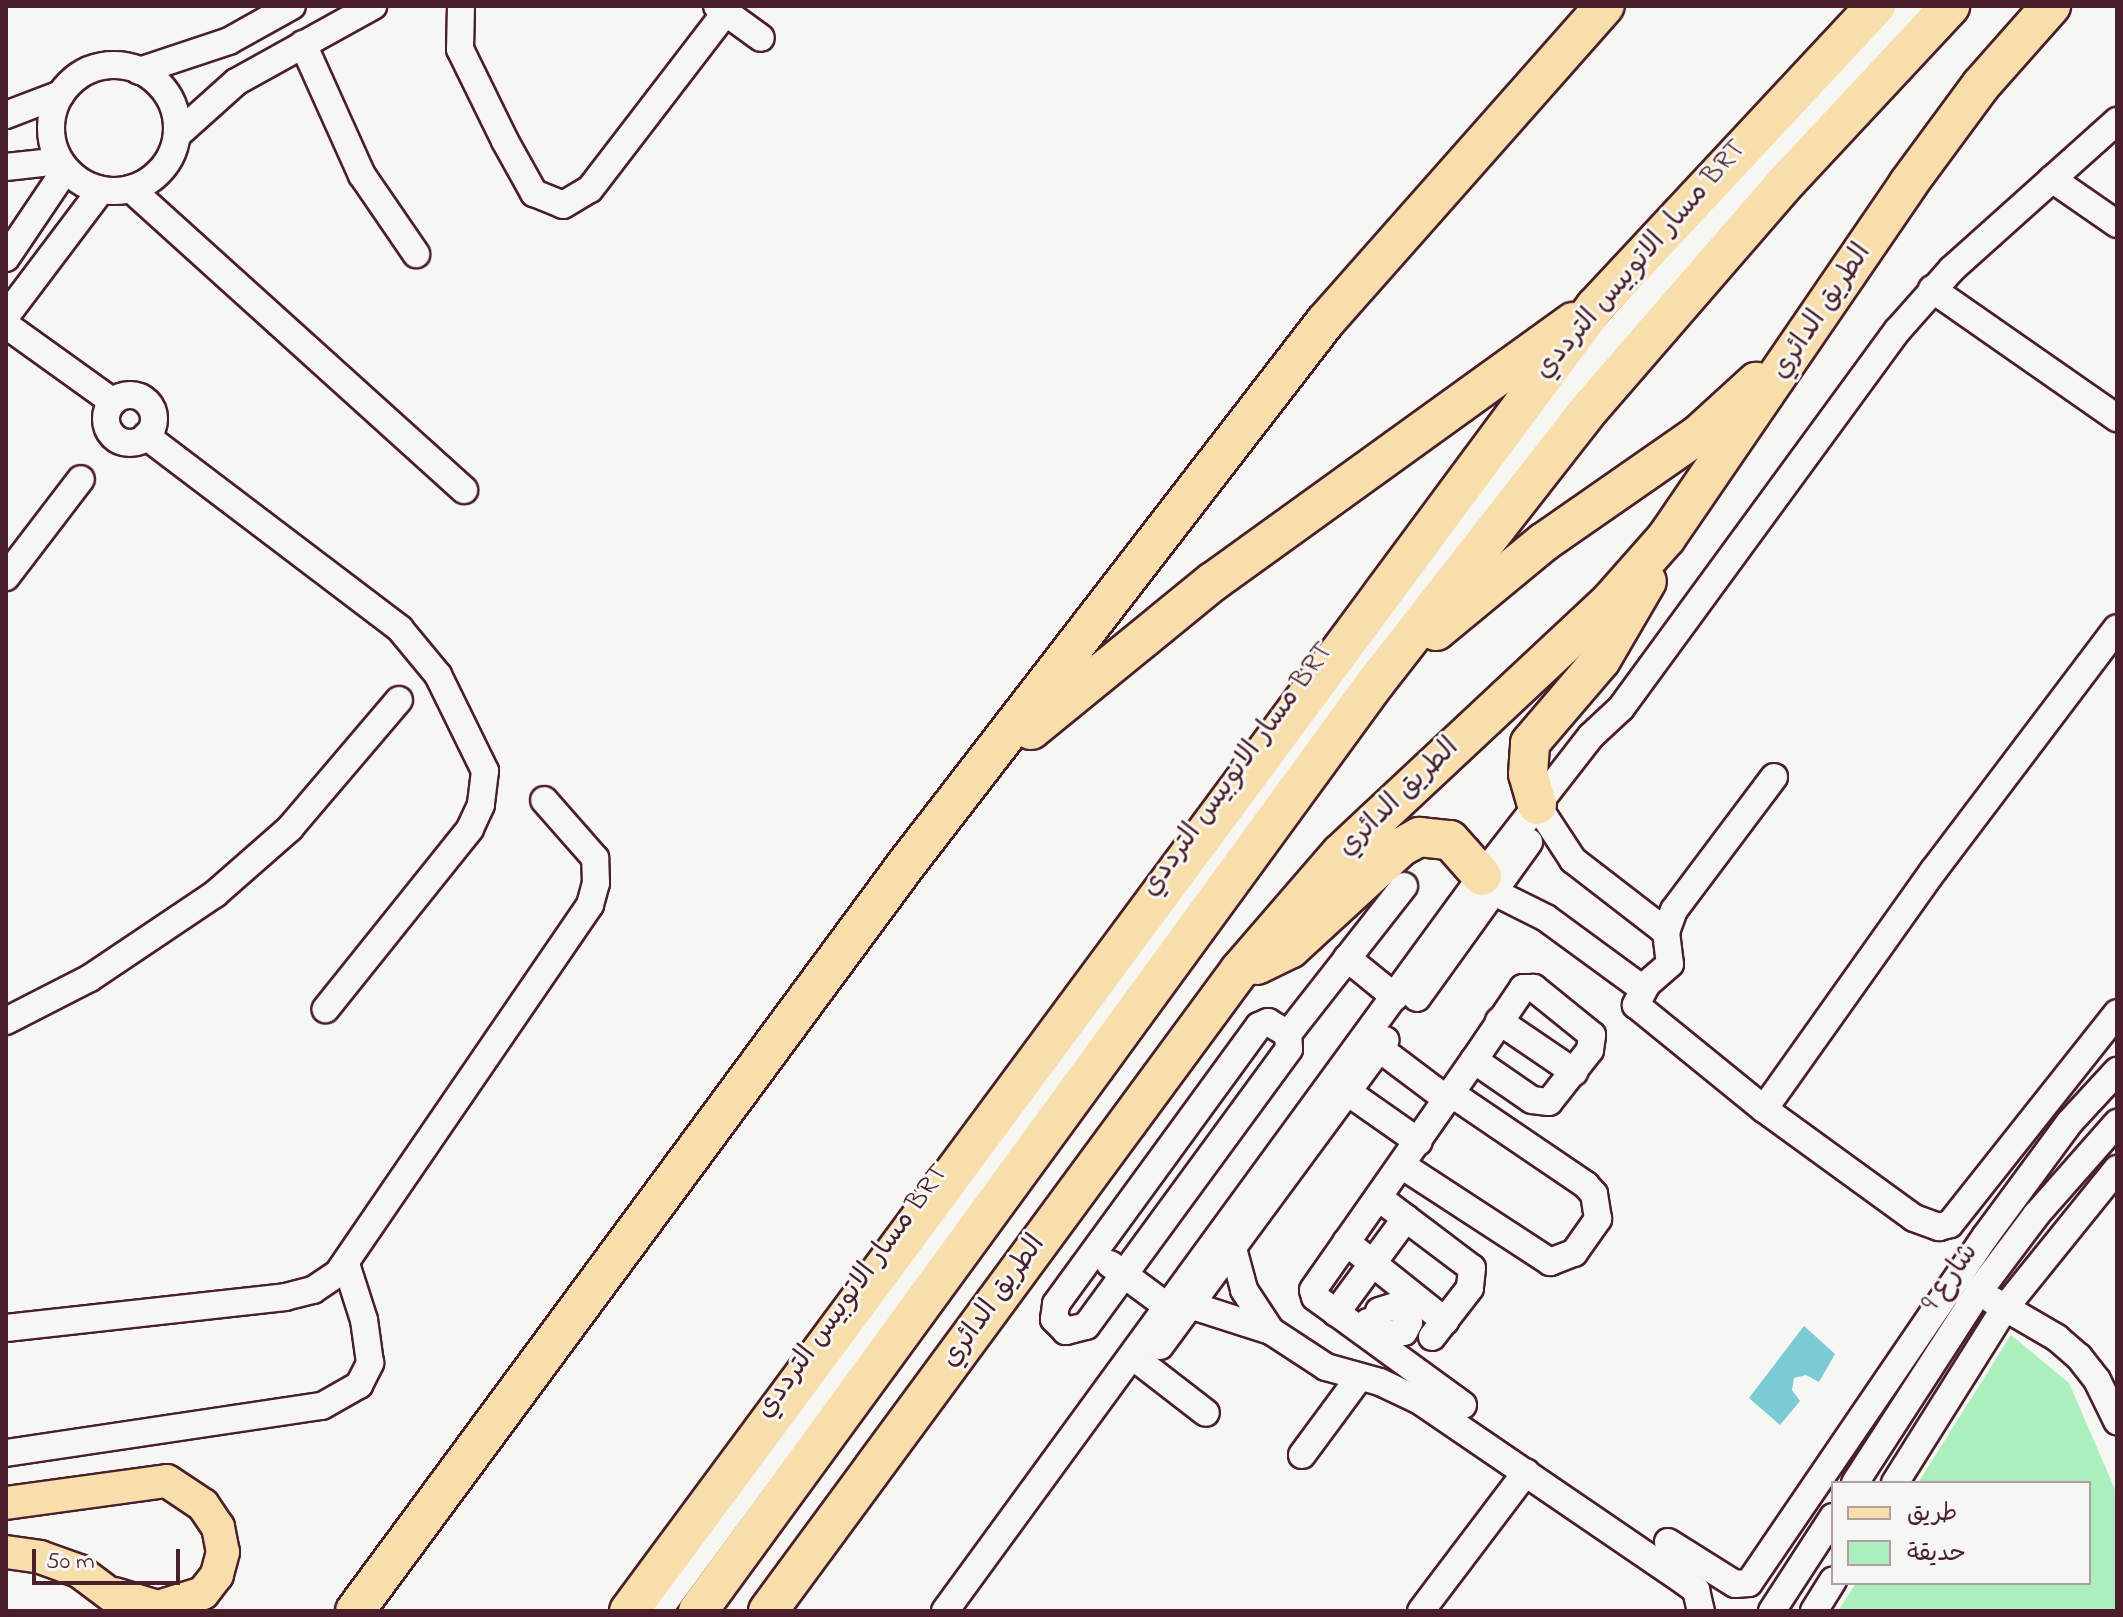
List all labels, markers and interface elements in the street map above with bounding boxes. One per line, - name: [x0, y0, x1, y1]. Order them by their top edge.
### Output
- street label: مسار الاتوبيس الترددي BRT: [1528, 133, 1754, 387]
- street label: الطريق الدائري: [1764, 238, 1880, 386]
- street label: مسار الاتوبيس الترددي BRT: [1134, 636, 1342, 904]
- street label: الطريق الدائري: [1331, 732, 1467, 864]
- street label: مسار الاتوبيس الترددي BRT: [749, 1158, 957, 1426]
- street label: الطريق الدائري: [935, 1229, 1053, 1375]
- street label: شارع 9: [1915, 1237, 1987, 1319]
- legend: [1831, 1481, 2091, 1585]
- text: طريق: [1907, 1497, 1957, 1532]
- scale bar: [36, 1533, 184, 1583]
- text: حديقة: [1907, 1537, 1966, 1572]
- text: 50 m: [46, 1545, 95, 1580]

